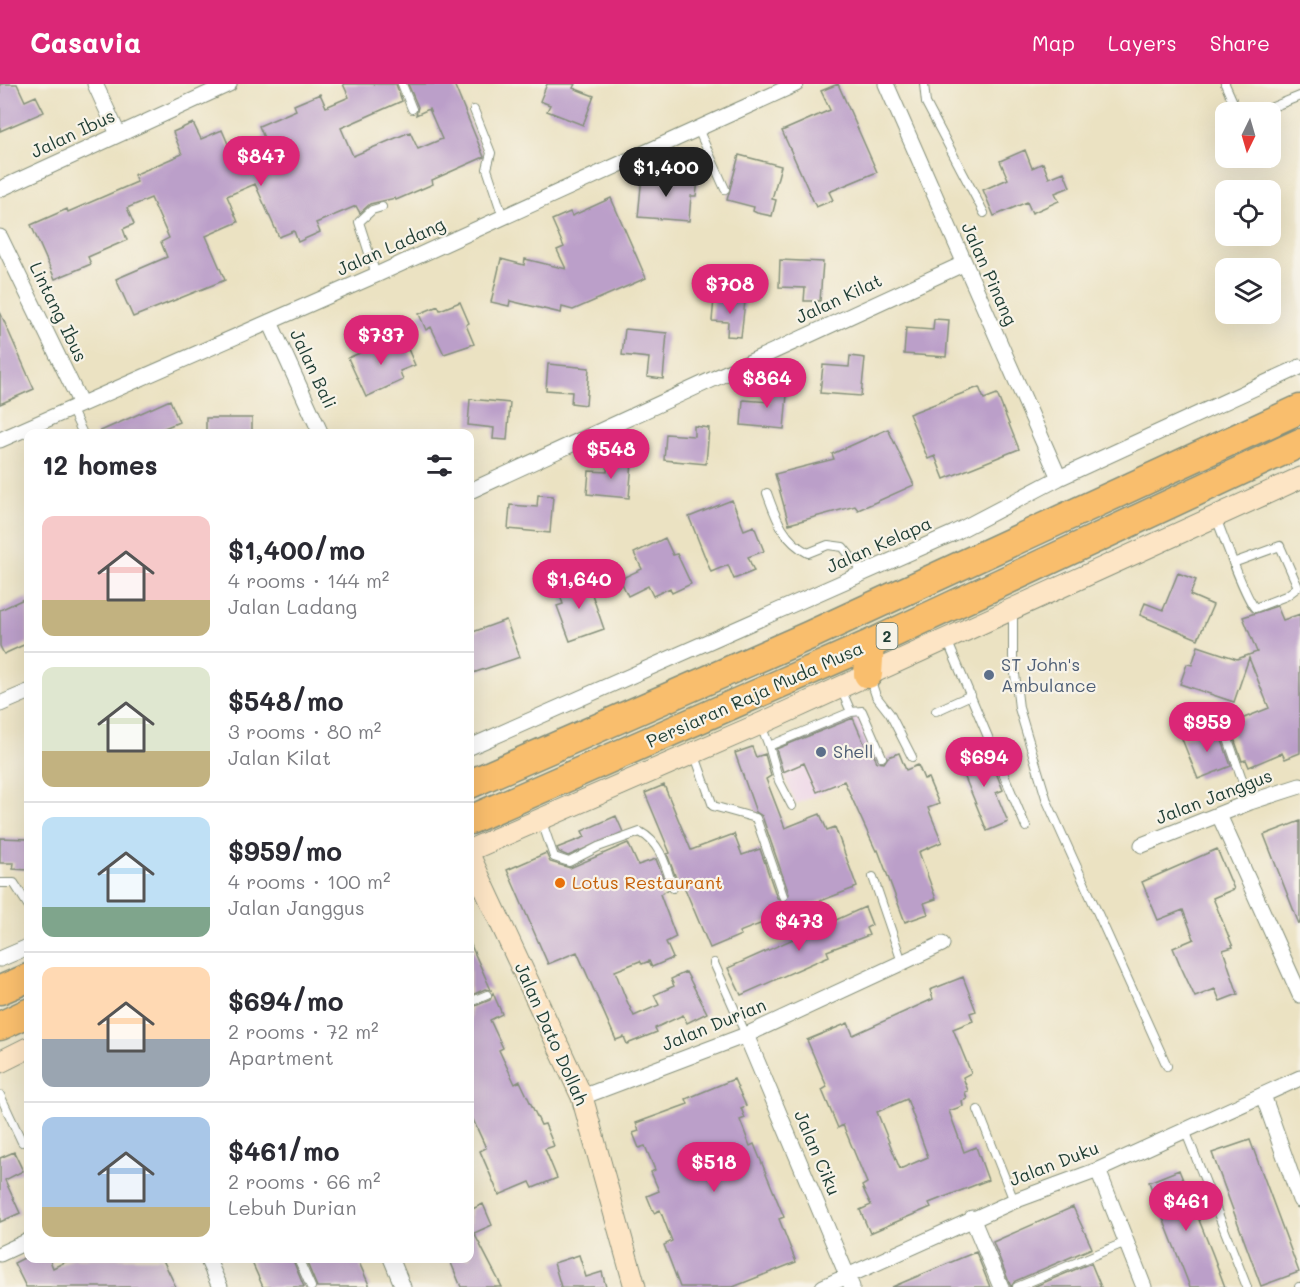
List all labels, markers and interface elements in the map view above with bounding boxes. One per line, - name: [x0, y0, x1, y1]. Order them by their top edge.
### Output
- text: Casavia: [30, 24, 141, 60]
- text: Map: [1032, 29, 1075, 56]
- text: Layers: [1108, 29, 1177, 56]
- text: Share: [1210, 29, 1270, 56]
- north arrow: [1215, 102, 1281, 168]
- map controls: [1215, 102, 1281, 324]
- street label: Jalan Ibus: [26, 103, 119, 163]
- pin: $847: [225, 136, 297, 187]
- text: $847: [237, 142, 285, 168]
- pin: $1,400: [617, 147, 715, 198]
- text: $1,400: [633, 153, 699, 179]
- button: locate: [1215, 180, 1281, 246]
- street label: Jalan Ladang: [333, 211, 449, 281]
- street label: Jalan Pinang: [956, 218, 1023, 329]
- street label: Lintang Ibus: [24, 258, 93, 365]
- button: layers: [1215, 258, 1281, 324]
- pin: $708: [694, 264, 766, 315]
- street label: Jalan Kilat: [792, 268, 886, 329]
- text: $708: [706, 270, 754, 296]
- pin: $737: [345, 315, 417, 366]
- text: $737: [358, 321, 404, 347]
- street label: Jalan Bali: [285, 325, 343, 412]
- pin: $864: [731, 358, 803, 409]
- text: $864: [742, 364, 792, 390]
- pin: $548: [575, 429, 647, 480]
- text: $548: [586, 435, 636, 461]
- text: 12 homes: [42, 448, 158, 482]
- icon: filters: [423, 449, 456, 482]
- street label: Jalan Kelapa: [822, 510, 935, 578]
- text: $1,400/mo: [228, 533, 365, 567]
- icon: home: [90, 540, 162, 612]
- pin: $1,640: [530, 559, 628, 610]
- text: $1,640: [547, 565, 612, 591]
- text: 4 rooms · 144 m²: [228, 567, 389, 593]
- text: Jalan Ladang: [228, 593, 357, 619]
- road number: 2: [876, 623, 898, 649]
- street label: Persiaran Raja Muda Musa: [642, 635, 867, 753]
- place label: ST John's Ambulance: [1001, 652, 1097, 697]
- marker: ST John's Ambulance: [982, 668, 996, 682]
- text: $548/mo: [228, 684, 343, 718]
- icon: home: [90, 691, 162, 763]
- pin: $959: [1171, 702, 1243, 753]
- text: $959: [1183, 708, 1231, 734]
- text: 3 rooms · 80 m²: [228, 718, 381, 744]
- pin: $694: [948, 737, 1020, 788]
- place label: Shell: [833, 739, 873, 763]
- text: $694: [959, 743, 1009, 769]
- text: Jalan Kilat: [228, 744, 331, 770]
- marker: Shell: [814, 745, 828, 759]
- street label: Jalan Janggus: [1152, 763, 1275, 829]
- text: $959/mo: [228, 834, 342, 868]
- icon: home: [90, 841, 162, 913]
- text: 4 rooms · 100 m²: [228, 868, 391, 894]
- place label: Lotus Restaurant: [572, 870, 723, 894]
- marker: Lotus Restaurant: [553, 876, 567, 890]
- text: Jalan Janggus: [228, 894, 365, 920]
- pin: $473: [763, 901, 835, 952]
- text: $473: [775, 907, 823, 933]
- street label: Jalan Dato Dollah: [510, 958, 594, 1109]
- text: $694/mo: [228, 984, 344, 1018]
- icon: home: [90, 991, 162, 1063]
- street label: Jalan Durian: [658, 992, 769, 1056]
- text: 2 rooms · 72 m²: [228, 1018, 379, 1044]
- text: Apartment: [228, 1044, 334, 1070]
- street label: Jalan Ciku: [789, 1106, 847, 1199]
- text: $461/mo: [228, 1134, 339, 1168]
- street label: Jalan Duku: [1005, 1135, 1102, 1191]
- icon: home: [90, 1141, 162, 1213]
- pin: $518: [678, 1142, 750, 1193]
- text: $518: [691, 1148, 737, 1174]
- text: 2 rooms · 66 m²: [228, 1168, 381, 1194]
- pin: $461: [1150, 1181, 1222, 1232]
- text: $461: [1163, 1187, 1209, 1213]
- text: Lebuh Durian: [228, 1194, 357, 1220]

